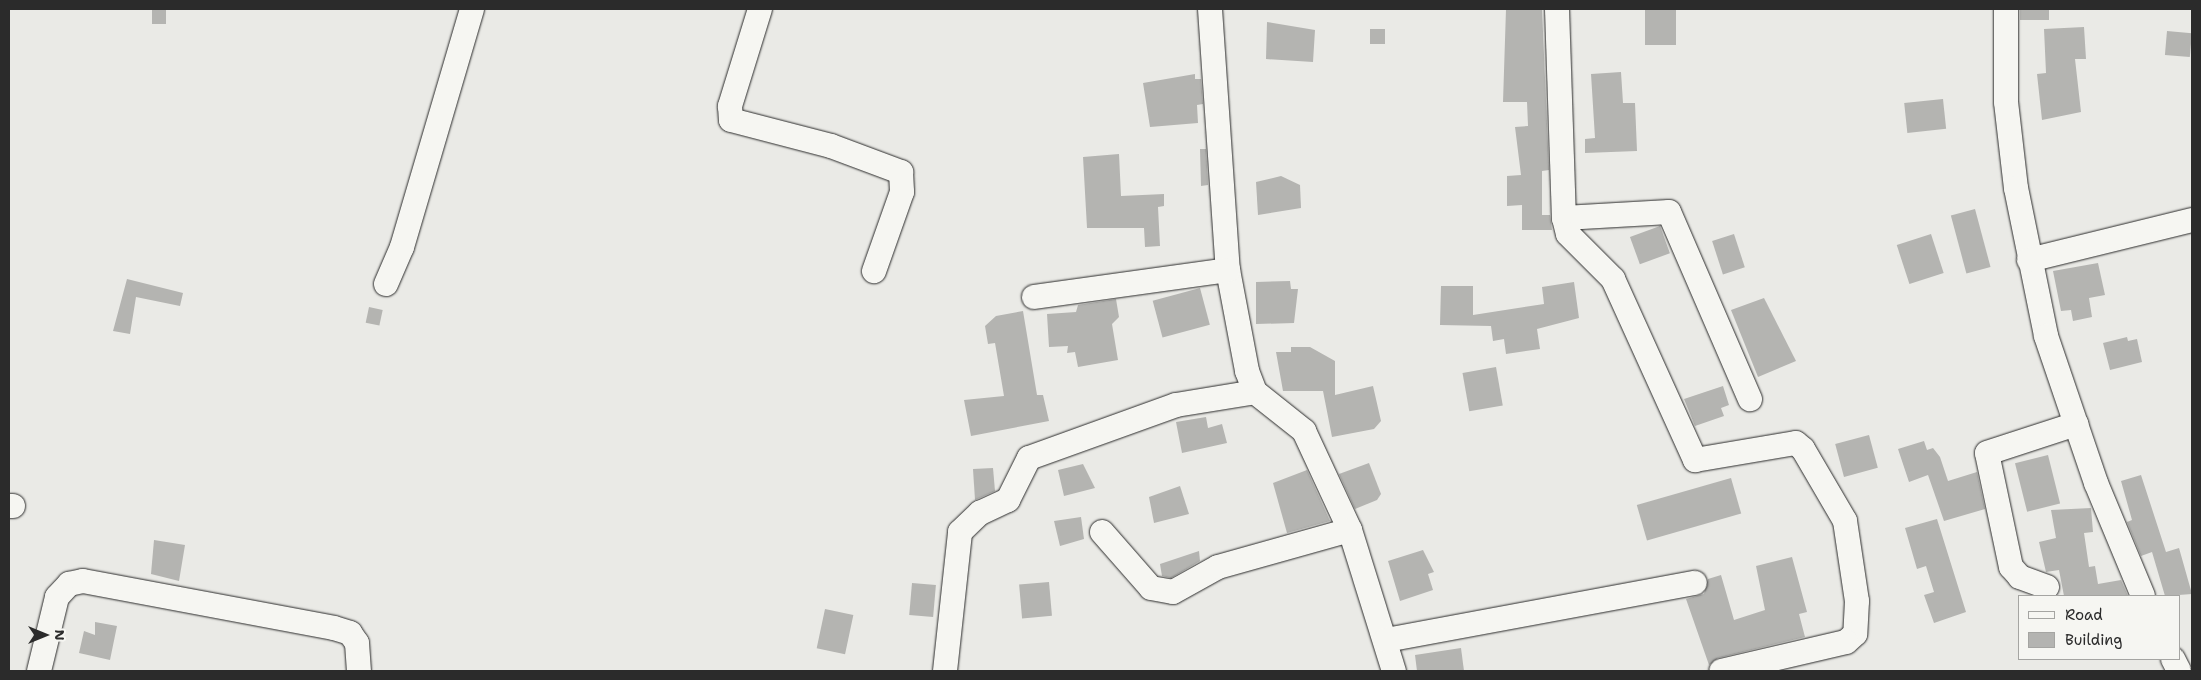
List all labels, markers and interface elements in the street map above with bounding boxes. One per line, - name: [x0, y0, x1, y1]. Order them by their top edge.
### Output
- legend: [2018, 595, 2181, 660]
- text: Road: [2065, 605, 2103, 625]
- north arrow: [20, 610, 70, 660]
- text: N: [51, 629, 69, 641]
- text: Building: [2065, 630, 2122, 650]

